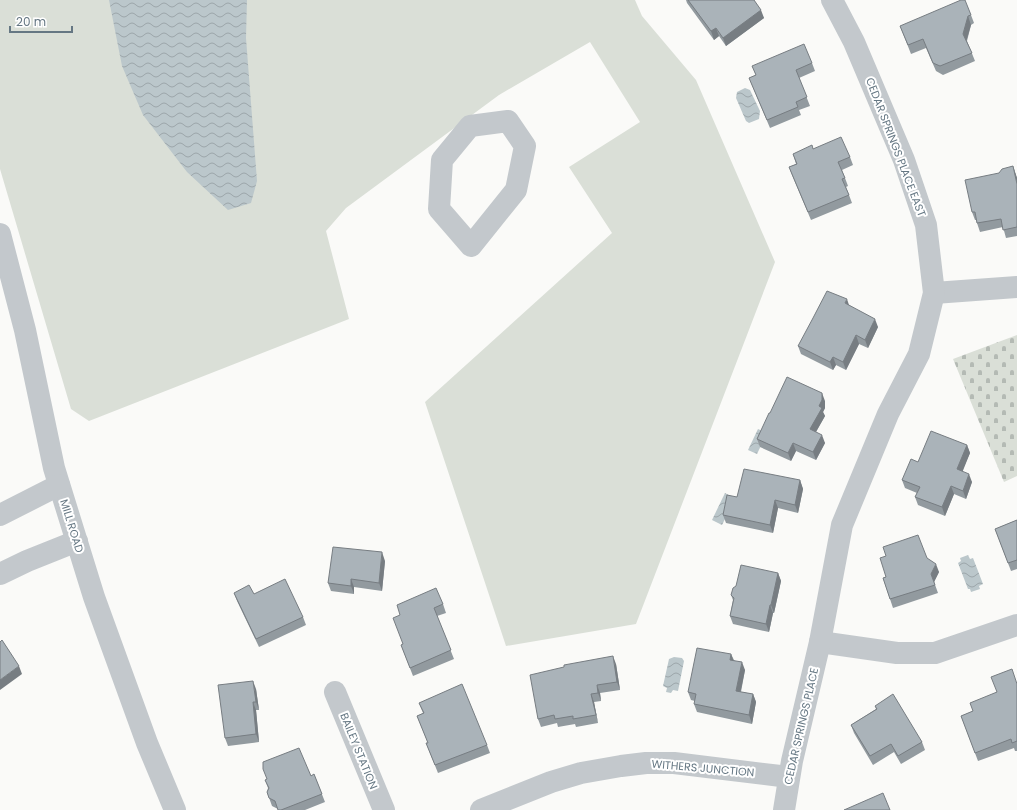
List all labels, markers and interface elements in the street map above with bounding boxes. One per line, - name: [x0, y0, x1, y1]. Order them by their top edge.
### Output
- scale bar: [10, 8, 72, 34]
- text: 20 m: [16, 13, 46, 30]
- street label: CEDAR SPRINGS PLACE EAST: [862, 75, 930, 219]
- street label: MILL ROAD: [56, 497, 88, 555]
- street label: CEDAR SPRINGS PLACE: [780, 666, 822, 786]
- street label: BAILEY STATION: [336, 710, 382, 792]
- street label: WITHERS JUNCTION: [651, 756, 755, 780]

